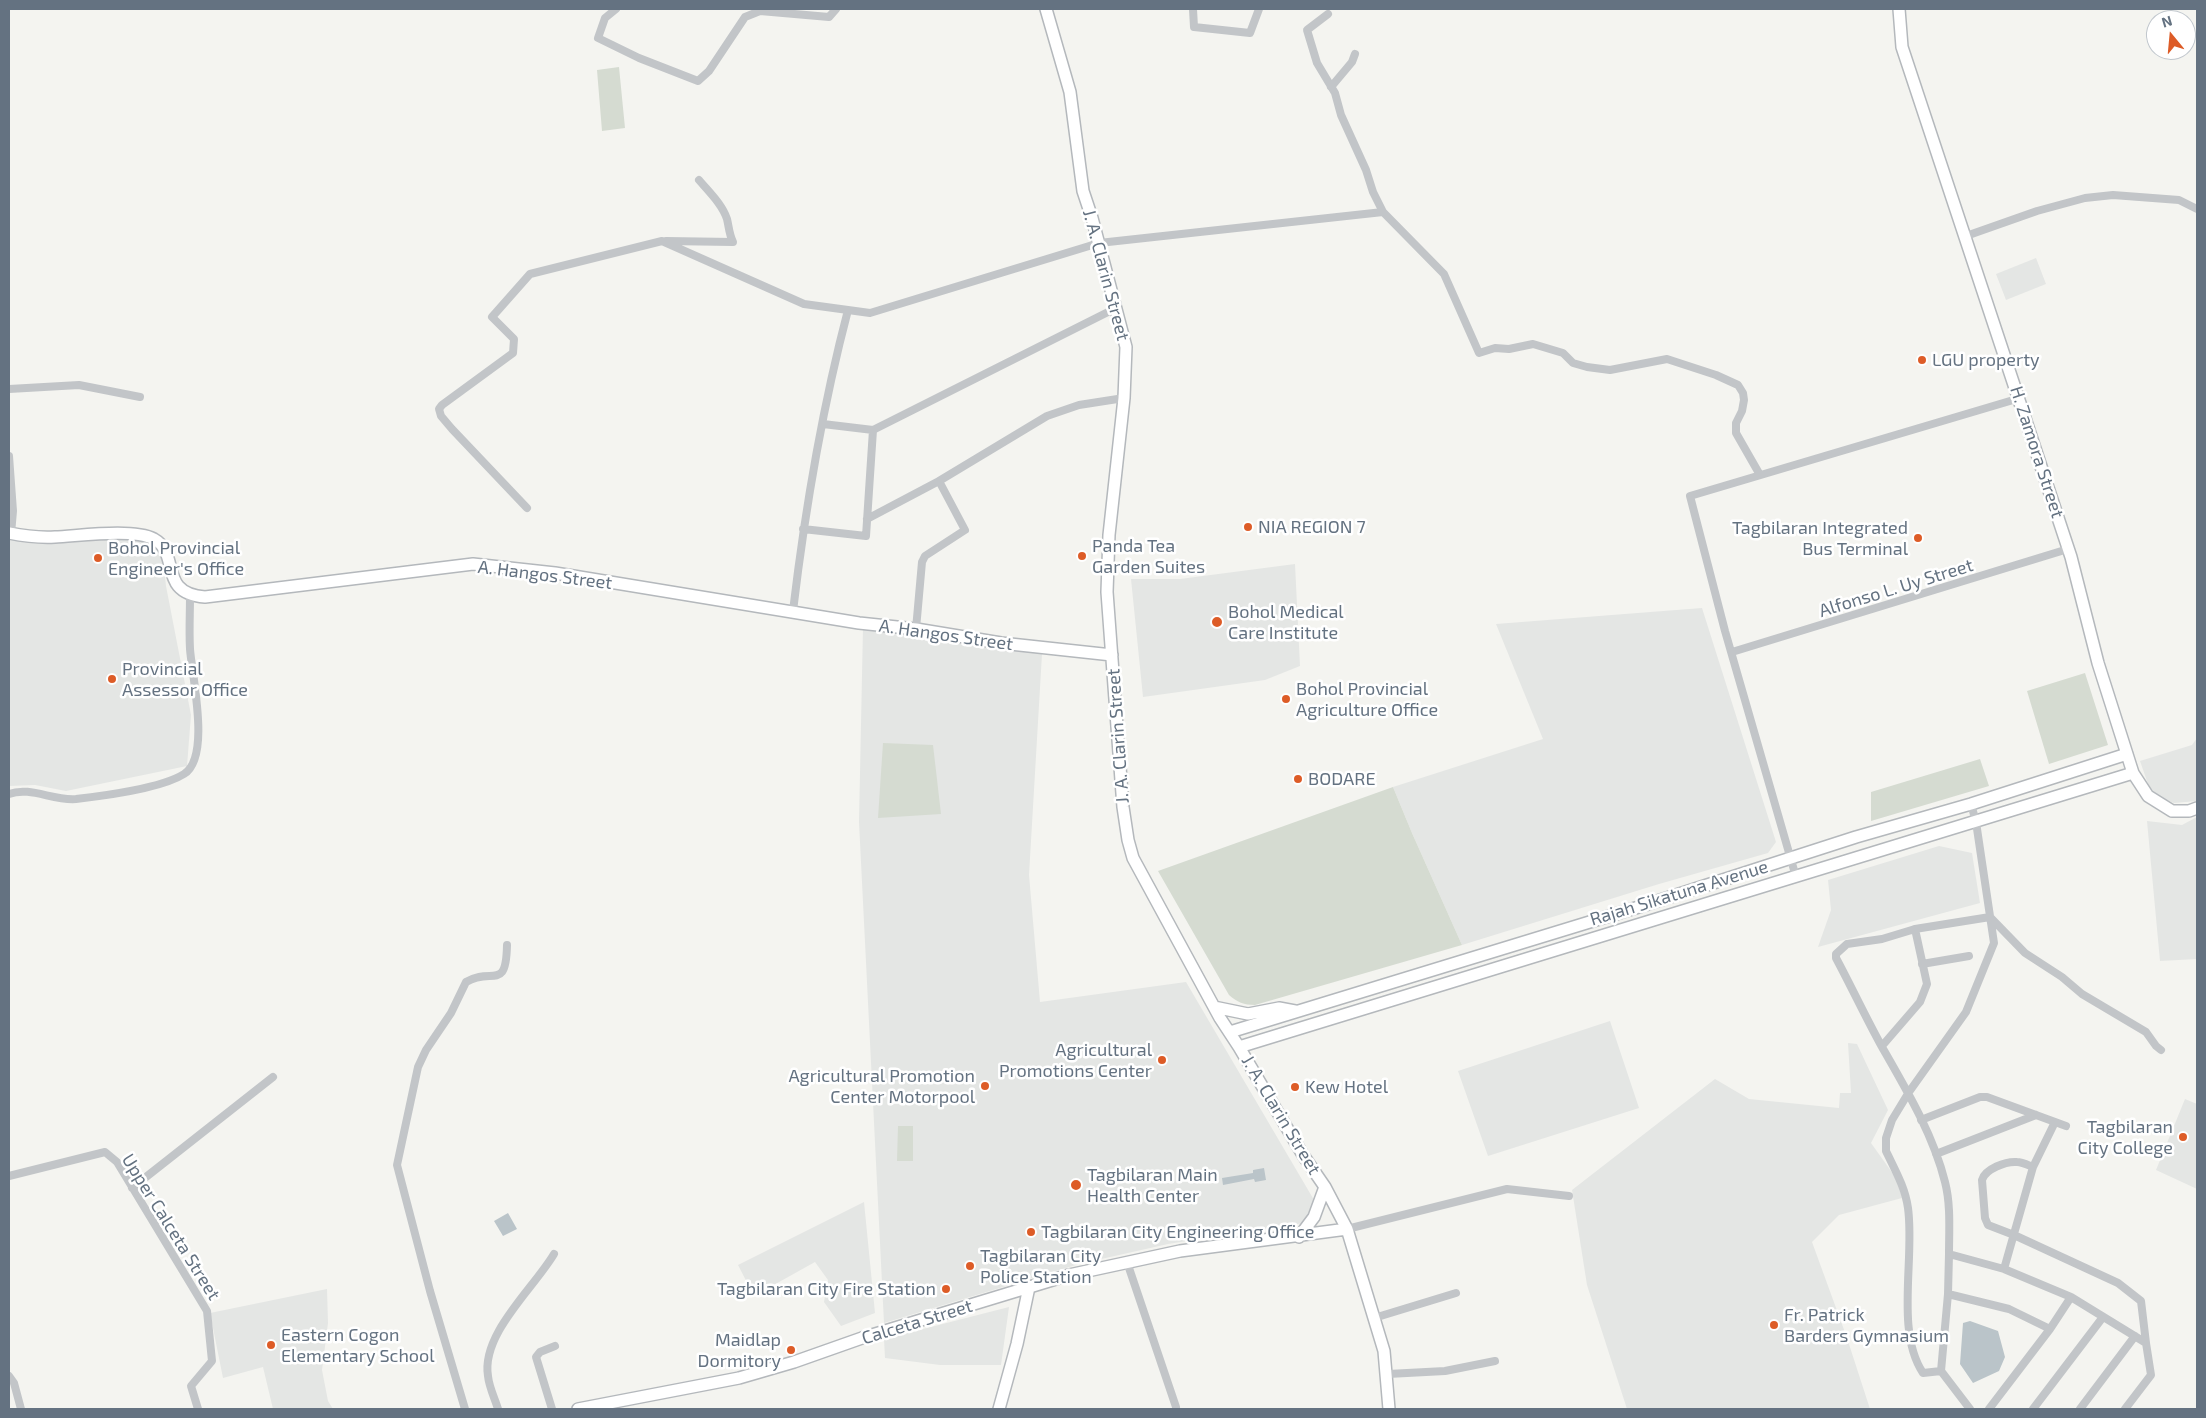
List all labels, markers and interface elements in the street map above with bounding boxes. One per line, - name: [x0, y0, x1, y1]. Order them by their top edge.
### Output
- north arrow: [2146, 10, 2196, 60]
- text: N: [2159, 12, 2174, 31]
- street label: J. A. Clarin Street: [1078, 207, 1134, 343]
- place label: LGU property: [1932, 349, 2040, 371]
- marker: LGU property: [1916, 354, 1928, 366]
- street label: H. Zamora Street: [2006, 383, 2068, 521]
- place label: NIA REGION 7: [1258, 516, 1366, 538]
- place label: Tagbilaran Integrated Bus Terminal: [1732, 517, 1908, 560]
- marker: NIA REGION 7: [1242, 521, 1254, 533]
- marker: Tagbilaran Integrated Bus Terminal: [1912, 532, 1924, 544]
- place label: Panda Tea Garden Suites: [1092, 535, 1205, 578]
- place label: Bohol Provincial Engineer's Office: [108, 537, 244, 580]
- marker: Panda Tea Garden Suites: [1076, 550, 1088, 562]
- marker: Bohol Provincial Engineer's Office: [92, 552, 104, 564]
- street label: Alfonso L. Uy Street: [1816, 554, 1976, 622]
- street label: A. Hangos Street: [477, 556, 613, 594]
- place label: Bohol Medical Care Institute: [1228, 601, 1344, 644]
- street label: A. Hangos Street: [878, 615, 1014, 655]
- marker: Bohol Medical Care Institute: [1210, 615, 1224, 629]
- place label: Provincial Assessor Office: [122, 658, 248, 701]
- street label: J. A. Clarin Street: [1103, 668, 1133, 804]
- marker: Provincial Assessor Office: [106, 673, 118, 685]
- place label: Bohol Provincial Agriculture Office: [1296, 678, 1438, 721]
- marker: Bohol Provincial Agriculture Office: [1280, 693, 1292, 705]
- place label: BODARE: [1308, 768, 1375, 790]
- marker: BODARE: [1292, 773, 1304, 785]
- street label: Rajah Sikatuna Avenue: [1587, 856, 1771, 930]
- place label: Agricultural Promotions Center: [999, 1039, 1152, 1082]
- street label: J. A. Clarin Street: [1237, 1051, 1325, 1179]
- marker: Agricultural Promotions Center: [1156, 1054, 1168, 1066]
- place label: Agricultural Promotion Center Motorpool: [788, 1065, 975, 1108]
- place label: Kew Hotel: [1305, 1076, 1388, 1098]
- marker: Agricultural Promotion Center Motorpool: [979, 1080, 991, 1092]
- marker: Kew Hotel: [1289, 1081, 1301, 1093]
- place label: Tagbilaran City College: [2077, 1116, 2173, 1158]
- marker: Tagbilaran City College: [2177, 1131, 2189, 1143]
- street label: Upper Calceta Street: [117, 1150, 225, 1304]
- place label: Tagbilaran Main Health Center: [1087, 1164, 1218, 1206]
- marker: Tagbilaran Main Health Center: [1069, 1178, 1083, 1192]
- place label: Tagbilaran City Engineering Office: [1041, 1221, 1314, 1243]
- marker: Tagbilaran City Engineering Office: [1025, 1226, 1037, 1238]
- place label: Tagbilaran City Police Station: [980, 1245, 1101, 1288]
- marker: Tagbilaran City Police Station: [964, 1260, 976, 1272]
- place label: Tagbilaran City Fire Station: [717, 1278, 936, 1300]
- marker: Tagbilaran City Fire Station: [940, 1283, 952, 1295]
- street label: Calceta Street: [859, 1295, 975, 1349]
- place label: Fr. Patrick Barders Gymnasium: [1784, 1304, 1949, 1346]
- marker: Fr. Patrick Barders Gymnasium: [1768, 1319, 1780, 1331]
- place label: Eastern Cogon Elementary School: [281, 1324, 435, 1366]
- place label: Maidlap Dormitory: [698, 1329, 781, 1372]
- marker: Eastern Cogon Elementary School: [265, 1339, 277, 1351]
- marker: Maidlap Dormitory: [785, 1344, 797, 1356]

